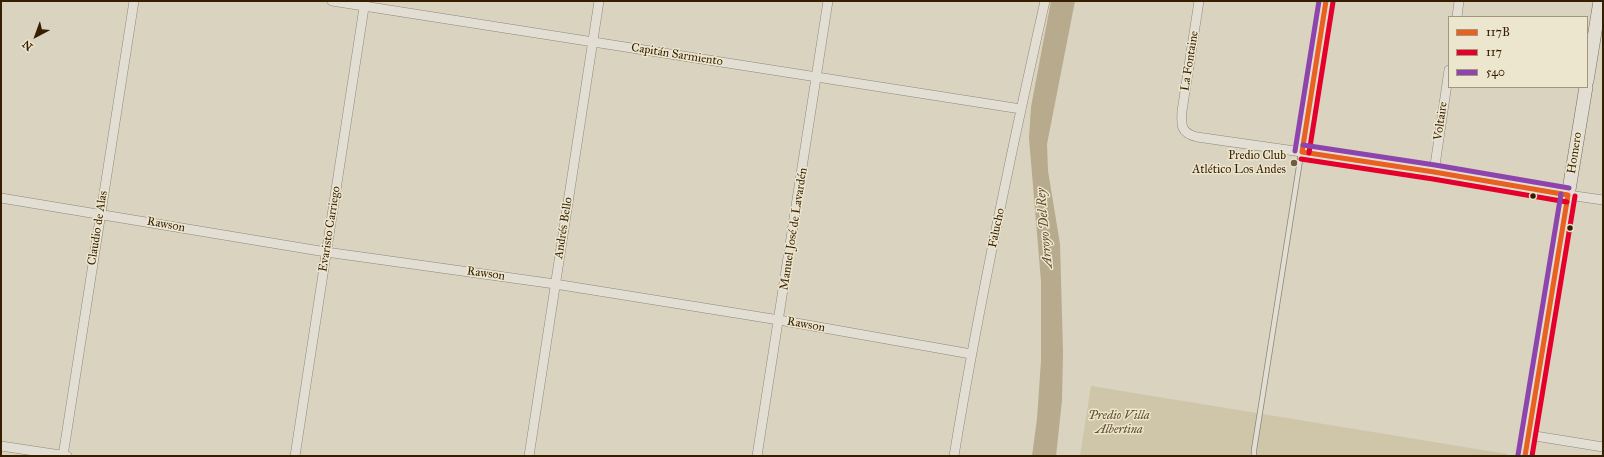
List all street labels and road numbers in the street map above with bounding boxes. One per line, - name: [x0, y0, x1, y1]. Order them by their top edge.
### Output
- street label: La Fontaine: [1178, 30, 1202, 92]
- street label: Capitán Sarmiento: [630, 41, 724, 69]
- street label: Voltaire: [1431, 101, 1451, 141]
- street label: Homero: [1565, 131, 1585, 175]
- street label: Manuel José de Lavardén: [777, 167, 811, 291]
- street label: Evaristo Carriego: [316, 185, 344, 273]
- street label: Claudio de Alas: [85, 190, 111, 266]
- street label: Andrés Bello: [552, 196, 576, 260]
- street label: Falucho: [986, 207, 1008, 249]
- street label: Rawson: [146, 215, 186, 235]
- street label: Rawson: [466, 264, 506, 284]
- street label: Rawson: [786, 315, 826, 335]

